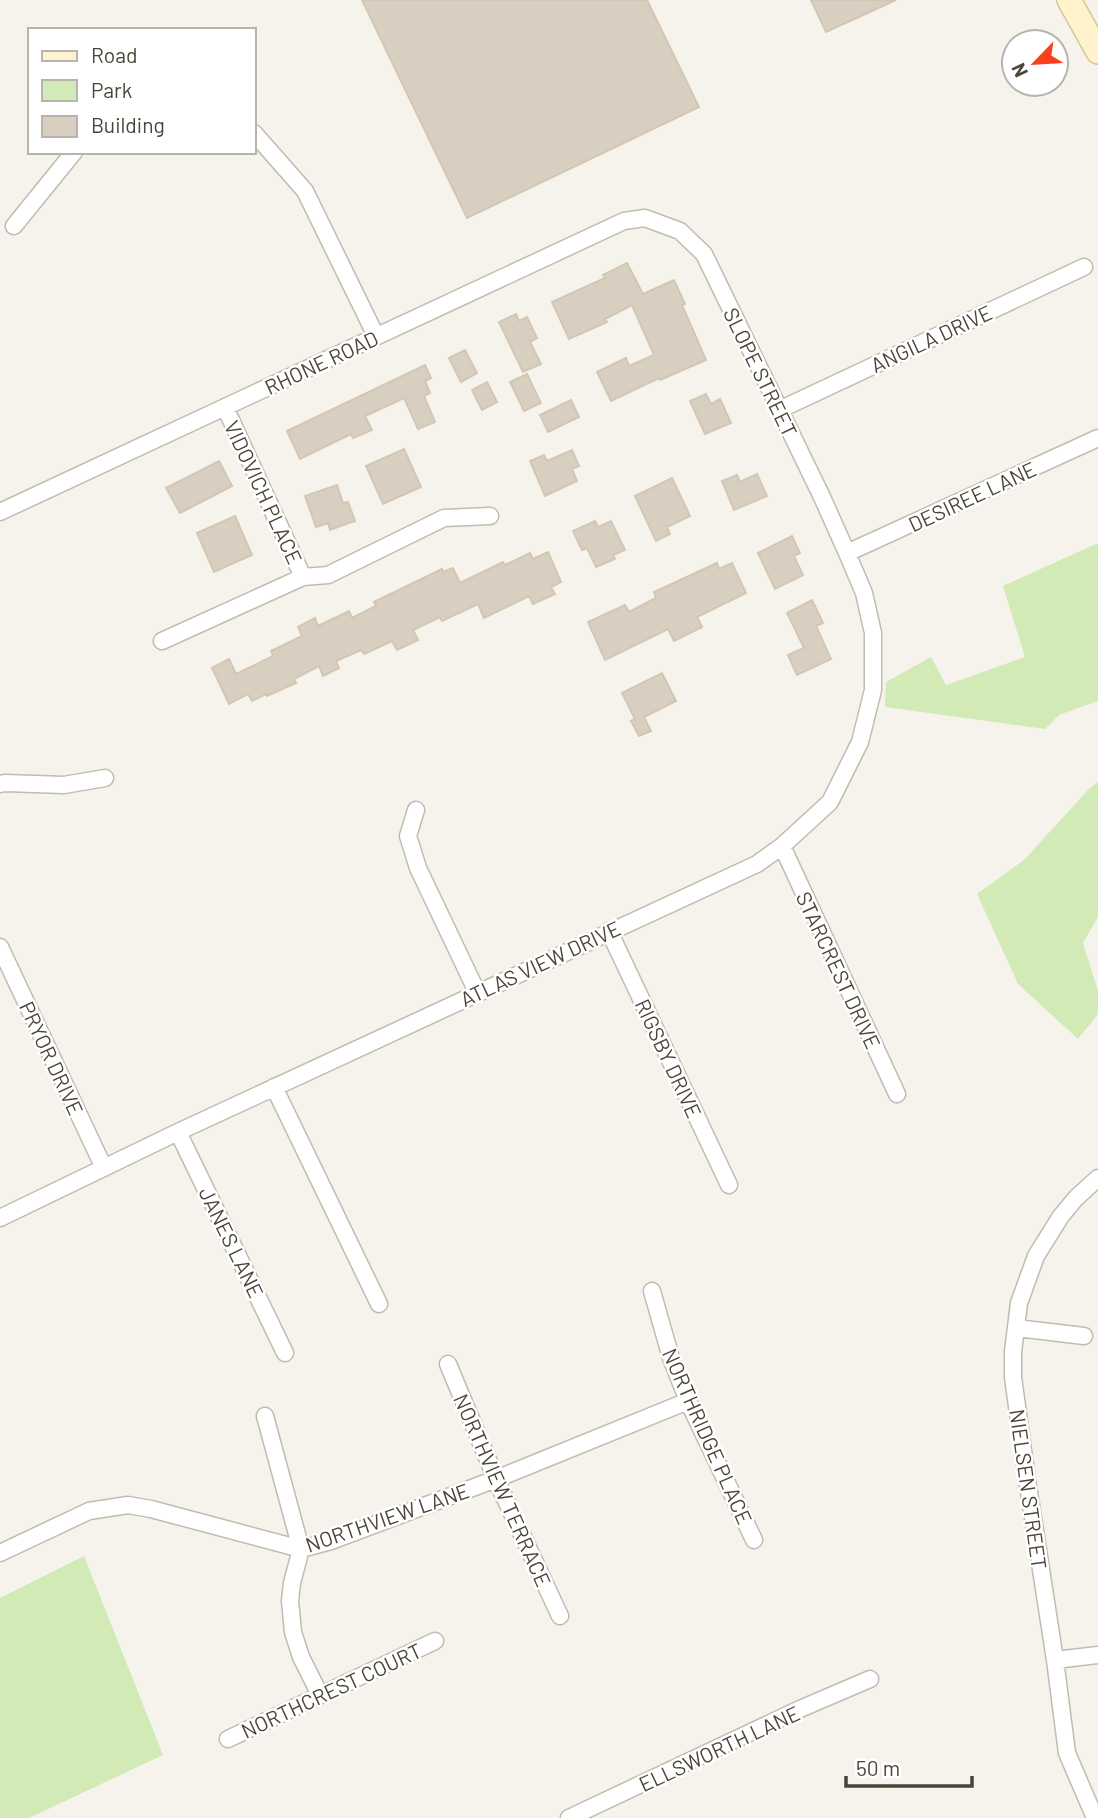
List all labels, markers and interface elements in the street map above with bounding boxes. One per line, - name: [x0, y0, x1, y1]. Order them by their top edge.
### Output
- legend: [28, 28, 256, 154]
- north arrow: [1000, 28, 1070, 98]
- text: Road: [91, 42, 137, 67]
- text: N: [1006, 60, 1032, 81]
- text: Park: [91, 77, 132, 102]
- text: Building: [91, 112, 165, 137]
- street label: ANGILA DRIVE: [866, 299, 996, 377]
- street label: SLOPE STREET: [719, 303, 803, 441]
- street label: RHONE ROAD: [260, 325, 382, 399]
- street label: VIDOVICH PLACE: [220, 416, 308, 568]
- street label: DESIREE LANE: [904, 456, 1040, 536]
- street label: STARCREST DRIVE: [792, 887, 886, 1053]
- street label: ATLAS VIEW DRIVE: [456, 915, 624, 1011]
- street label: RIGSBY DRIVE: [631, 995, 707, 1121]
- street label: PRYOR DRIVE: [15, 997, 89, 1119]
- street label: JANES LANE: [194, 1183, 270, 1301]
- street label: NORTHRIDGE PLACE: [658, 1344, 758, 1528]
- street label: NORTHVIEW TERRACE: [449, 1390, 557, 1590]
- street label: NIELSEN STREET: [1005, 1407, 1053, 1571]
- street label: NORTHVIEW LANE: [302, 1477, 472, 1557]
- street label: NORTHCREST COURT: [237, 1637, 425, 1743]
- street label: ELLSWORTH LANE: [635, 1700, 803, 1796]
- scale bar: [846, 1744, 972, 1788]
- text: 50 m: [856, 1755, 900, 1780]

